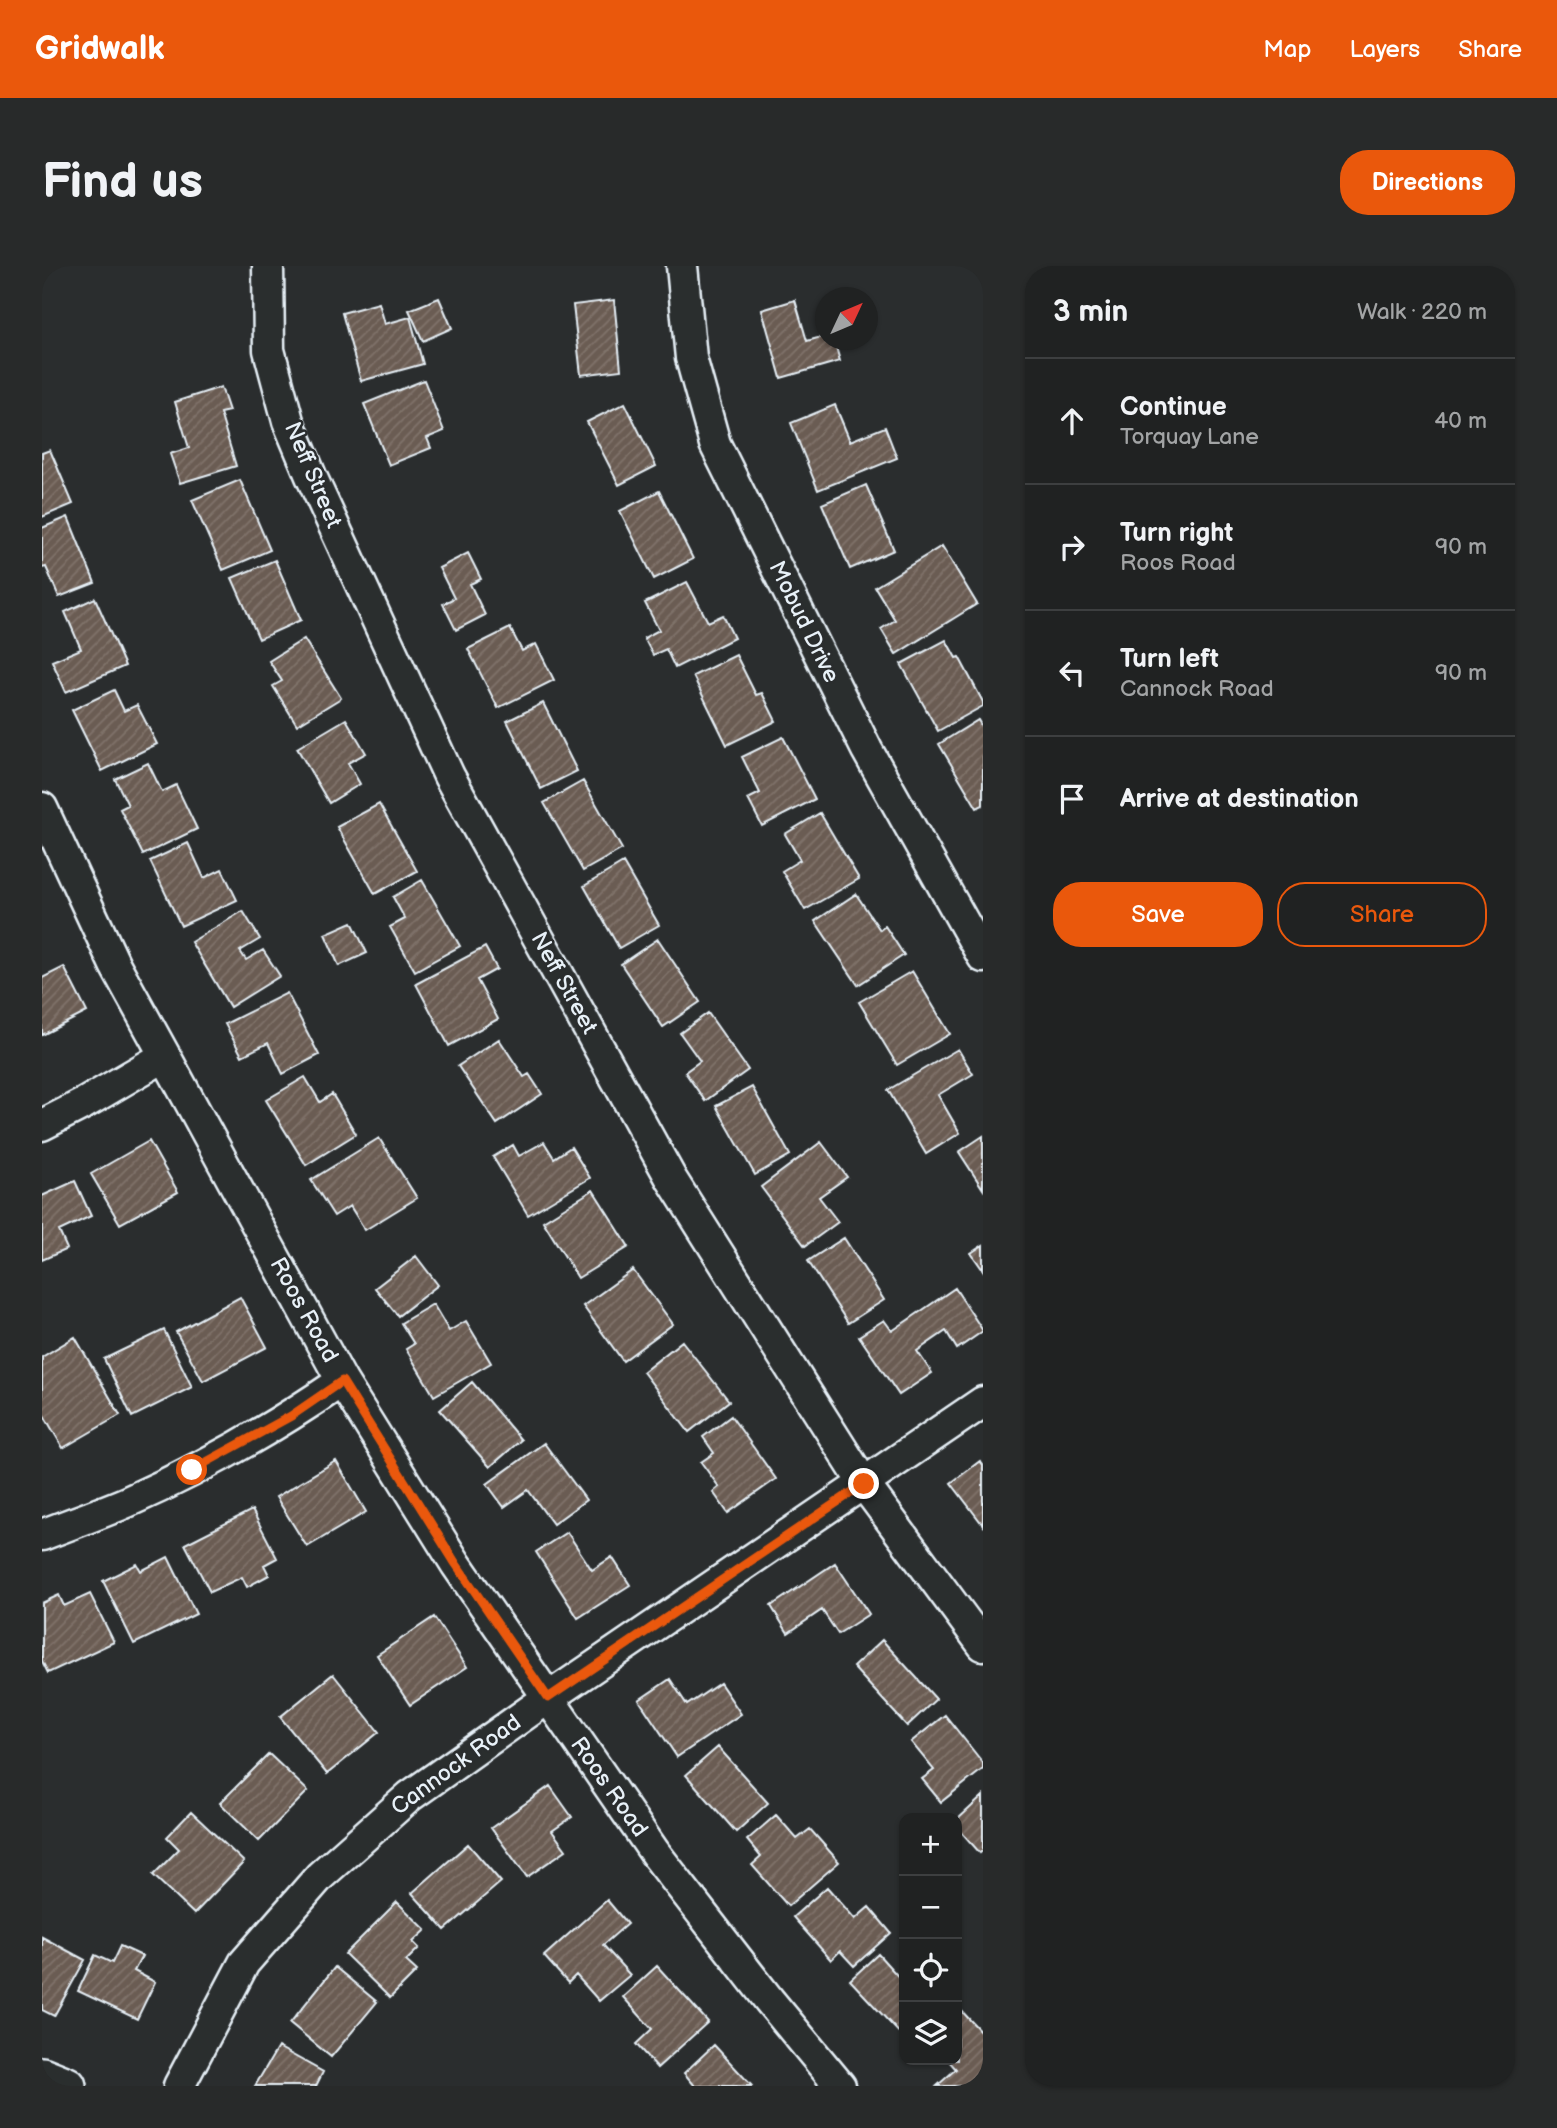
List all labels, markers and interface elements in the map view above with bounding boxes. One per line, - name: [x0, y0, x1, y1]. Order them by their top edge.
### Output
- text: Gridwalk: [35, 29, 165, 69]
- text: Map: [1263, 35, 1311, 64]
- text: Layers: [1349, 35, 1420, 64]
- text: Share: [1458, 35, 1522, 64]
- button: Directions: [1340, 150, 1515, 215]
- text: Find us: [42, 153, 203, 212]
- north arrow: [815, 287, 878, 350]
- text: 3 min: [1053, 294, 1128, 330]
- text: Walk · 220 m: [1357, 298, 1487, 326]
- text: Continue: [1120, 392, 1227, 423]
- icon: ahead: [1053, 402, 1091, 440]
- text: 40 m: [1434, 407, 1487, 435]
- street label: Neff Street: [278, 418, 348, 532]
- text: Torquay Lane: [1120, 423, 1259, 451]
- text: Turn right: [1120, 518, 1233, 549]
- icon: right: [1053, 528, 1091, 566]
- text: 90 m: [1435, 533, 1487, 561]
- text: Roos Road: [1120, 549, 1236, 577]
- street label: Mobud Drive: [763, 557, 845, 687]
- text: Turn left: [1120, 644, 1219, 675]
- icon: left: [1053, 654, 1091, 692]
- text: 90 m: [1435, 659, 1487, 687]
- text: Cannock Road: [1120, 675, 1274, 703]
- icon: arrive: [1053, 780, 1091, 818]
- text: Arrive at destination: [1120, 784, 1359, 815]
- button: Save: [1053, 882, 1263, 947]
- button: Share: [1277, 882, 1487, 947]
- street label: Neff Street: [525, 927, 603, 1039]
- street label: Roos Road: [264, 1253, 344, 1367]
- route start: [176, 1454, 207, 1485]
- route end: [848, 1468, 879, 1499]
- street label: Cannock Road: [386, 1708, 526, 1822]
- street label: Roos Road: [564, 1732, 654, 1842]
- map controls: [899, 1813, 962, 2065]
- button: +: [899, 1813, 962, 1876]
- button: −: [899, 1876, 962, 1939]
- button: locate: [899, 1939, 962, 2002]
- button: layers: [899, 2002, 962, 2065]

